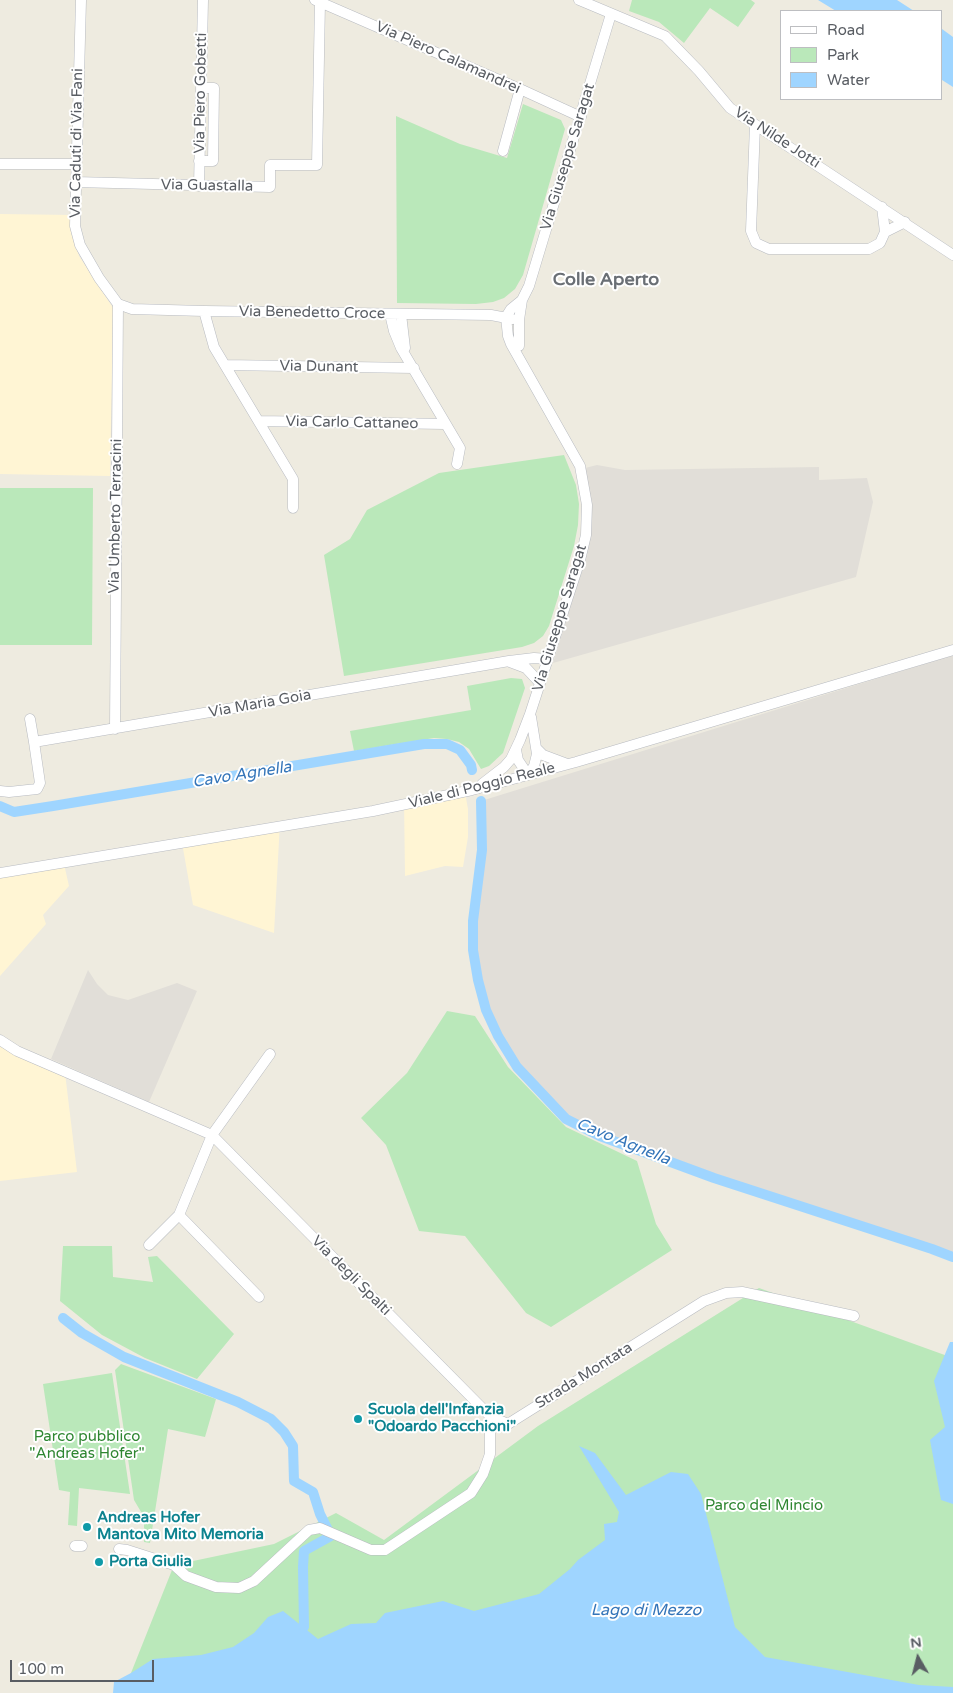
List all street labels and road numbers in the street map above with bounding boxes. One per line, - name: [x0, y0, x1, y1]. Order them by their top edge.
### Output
- street label: Via Piero Calamandrei: [373, 18, 523, 98]
- street label: Via Piero Gobetti: [191, 33, 211, 153]
- street label: Via Caduti di Via Fani: [67, 68, 87, 218]
- street label: Via Giuseppe Saragat: [537, 81, 599, 233]
- street label: Via Nilde Jotti: [731, 104, 823, 172]
- street label: Via Guastalla: [161, 176, 253, 196]
- street label: Via Benedetto Croce: [239, 303, 385, 323]
- street label: Via Dunant: [279, 357, 359, 377]
- street label: Via Carlo Cattaneo: [285, 413, 419, 433]
- street label: Via Umberto Terracini: [106, 438, 126, 594]
- street label: Via Giuseppe Saragat: [529, 542, 591, 694]
- street label: Via Maria Goia: [207, 686, 313, 722]
- street label: Viale di Poggio Reale: [407, 759, 557, 813]
- street label: Via degli Spalti: [307, 1232, 395, 1320]
- street label: Strada Montata: [532, 1339, 636, 1413]

